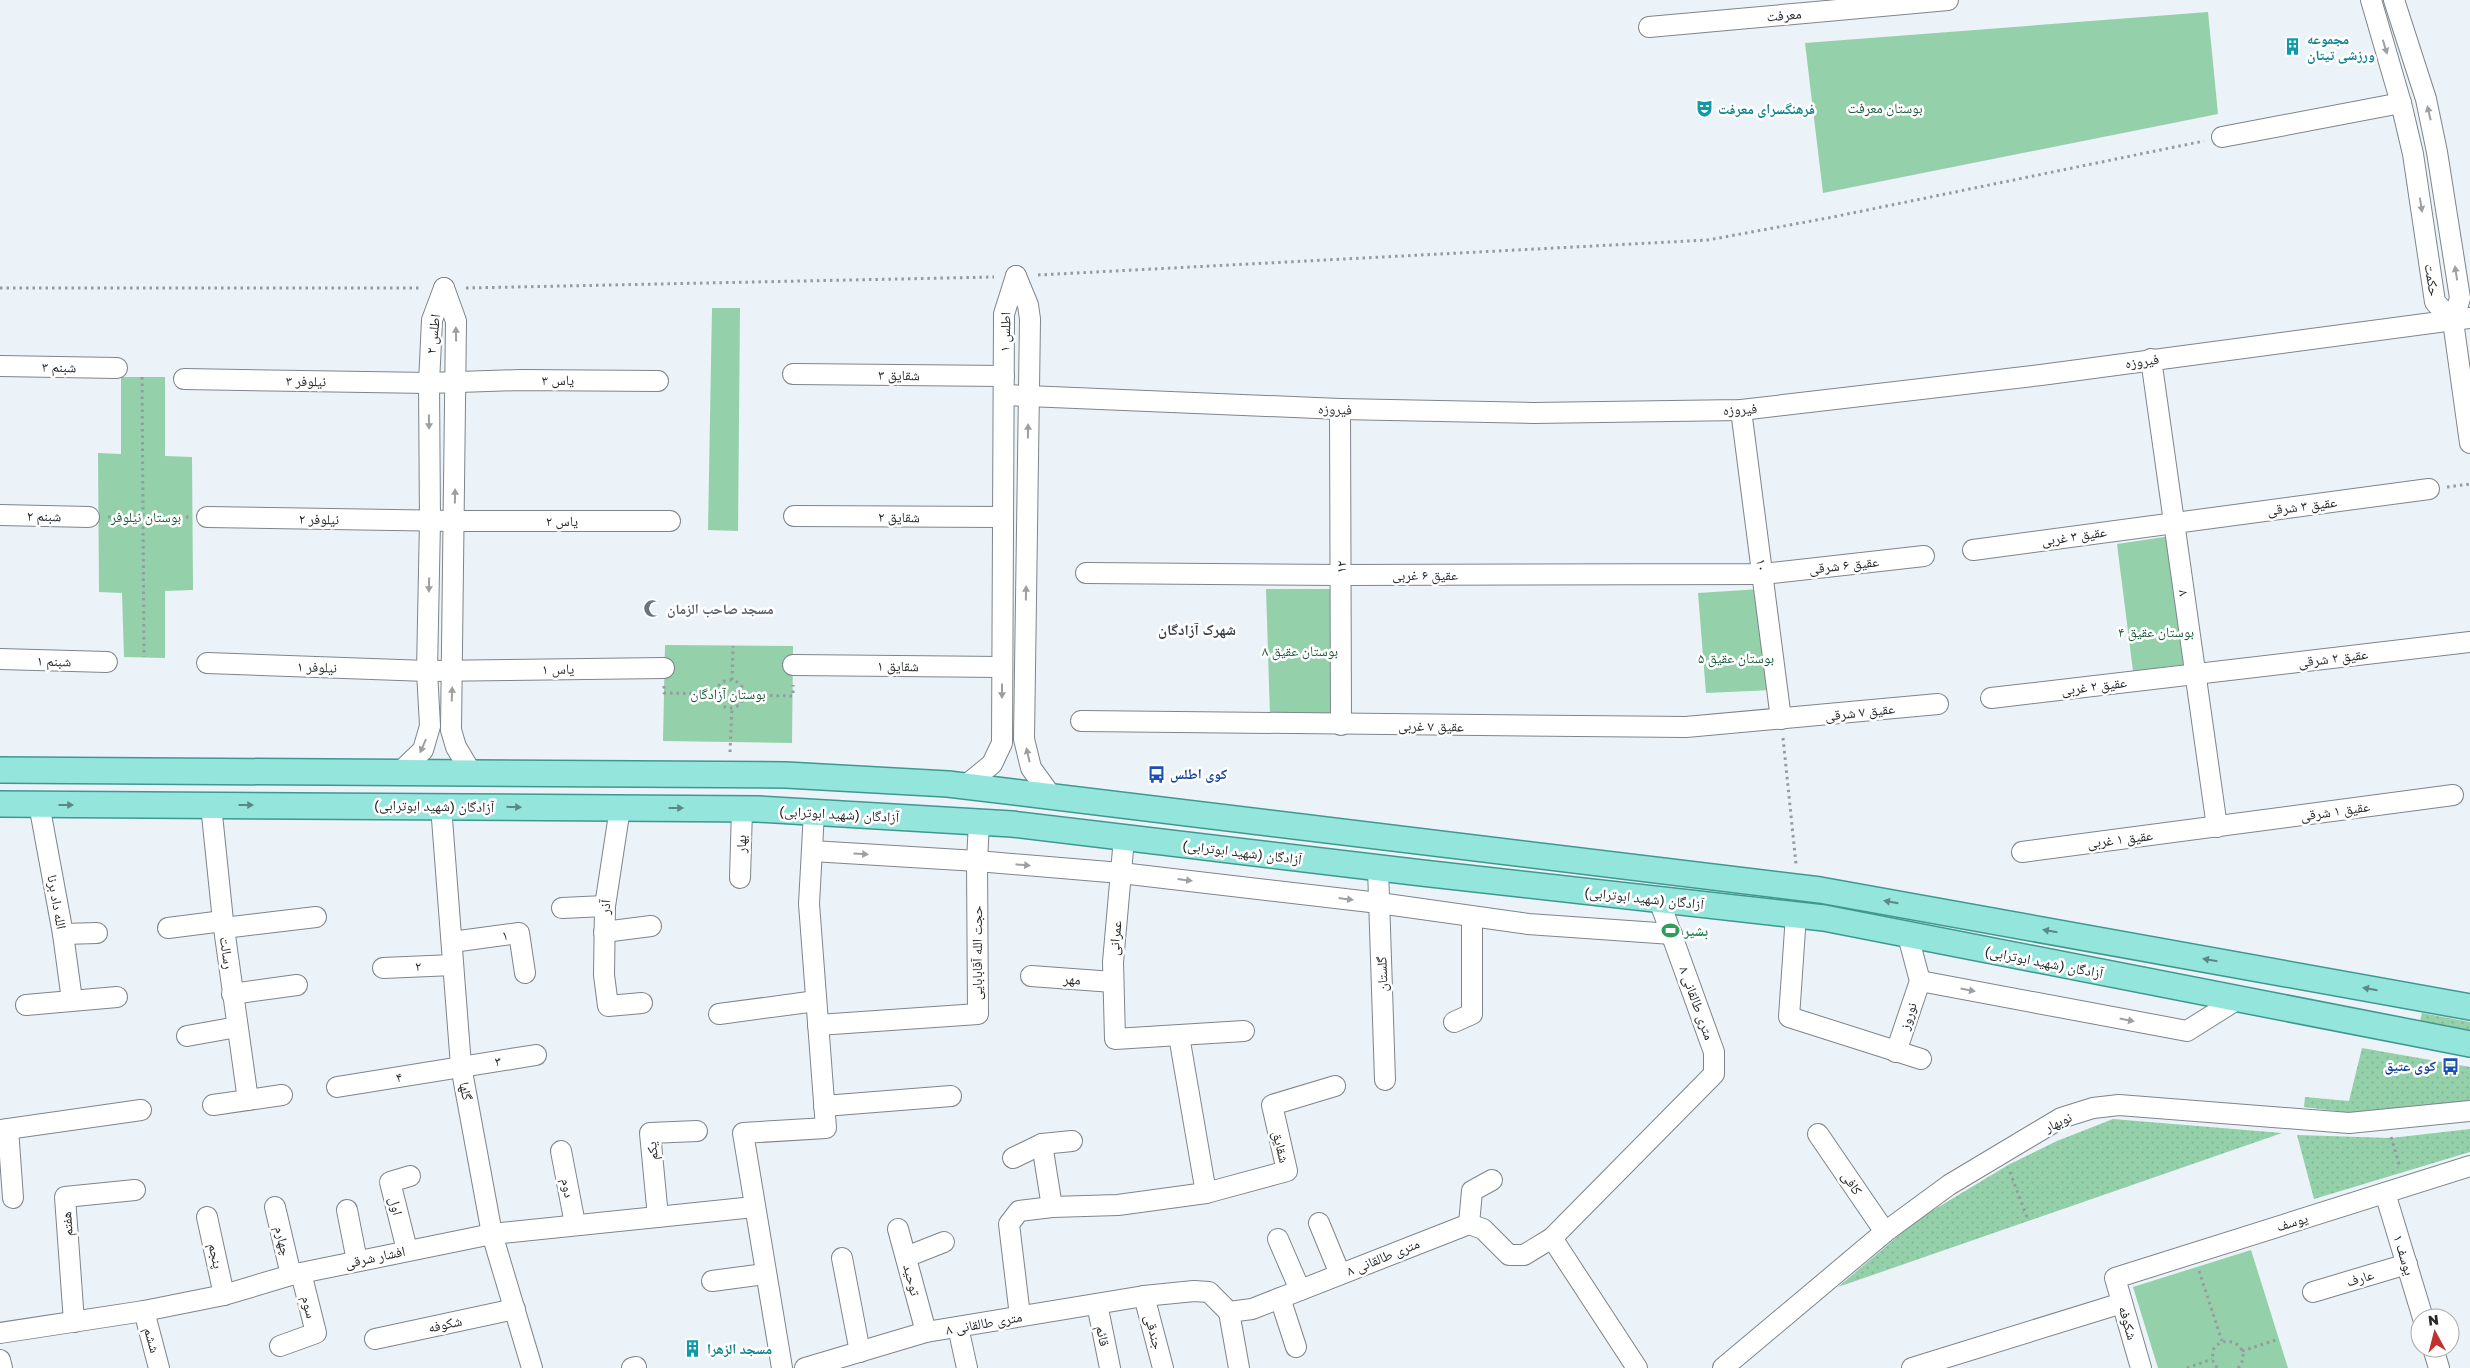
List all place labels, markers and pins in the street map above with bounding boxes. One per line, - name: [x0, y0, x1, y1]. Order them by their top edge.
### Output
- place label: مجموعه ورزشی تیتان: [2307, 30, 2375, 64]
- building icon: مجموعه ورزشی تیتان: [2283, 37, 2303, 57]
- theatre icon: فرهنگسرای معرفت: [1694, 99, 1714, 119]
- place label: فرهنگسرای معرفت: [1718, 100, 1815, 118]
- mosque icon: مسجد صاحب الزمان: [643, 599, 663, 619]
- place label: مسجد صاحب الزمان: [667, 600, 774, 618]
- bus stop icon: کوی اطلس: [1146, 764, 1166, 784]
- place label: کوی اطلس: [1170, 765, 1227, 783]
- sports icon: بشیر: [1660, 921, 1680, 941]
- place label: بشیر: [1683, 922, 1708, 940]
- bus stop icon: کوی عتیق: [2440, 1056, 2460, 1076]
- place label: کوی عتیق: [2384, 1057, 2436, 1075]
- building icon: مسجد الزهرا: [683, 1339, 703, 1359]
- place label: مسجد الزهرا: [707, 1340, 772, 1357]

